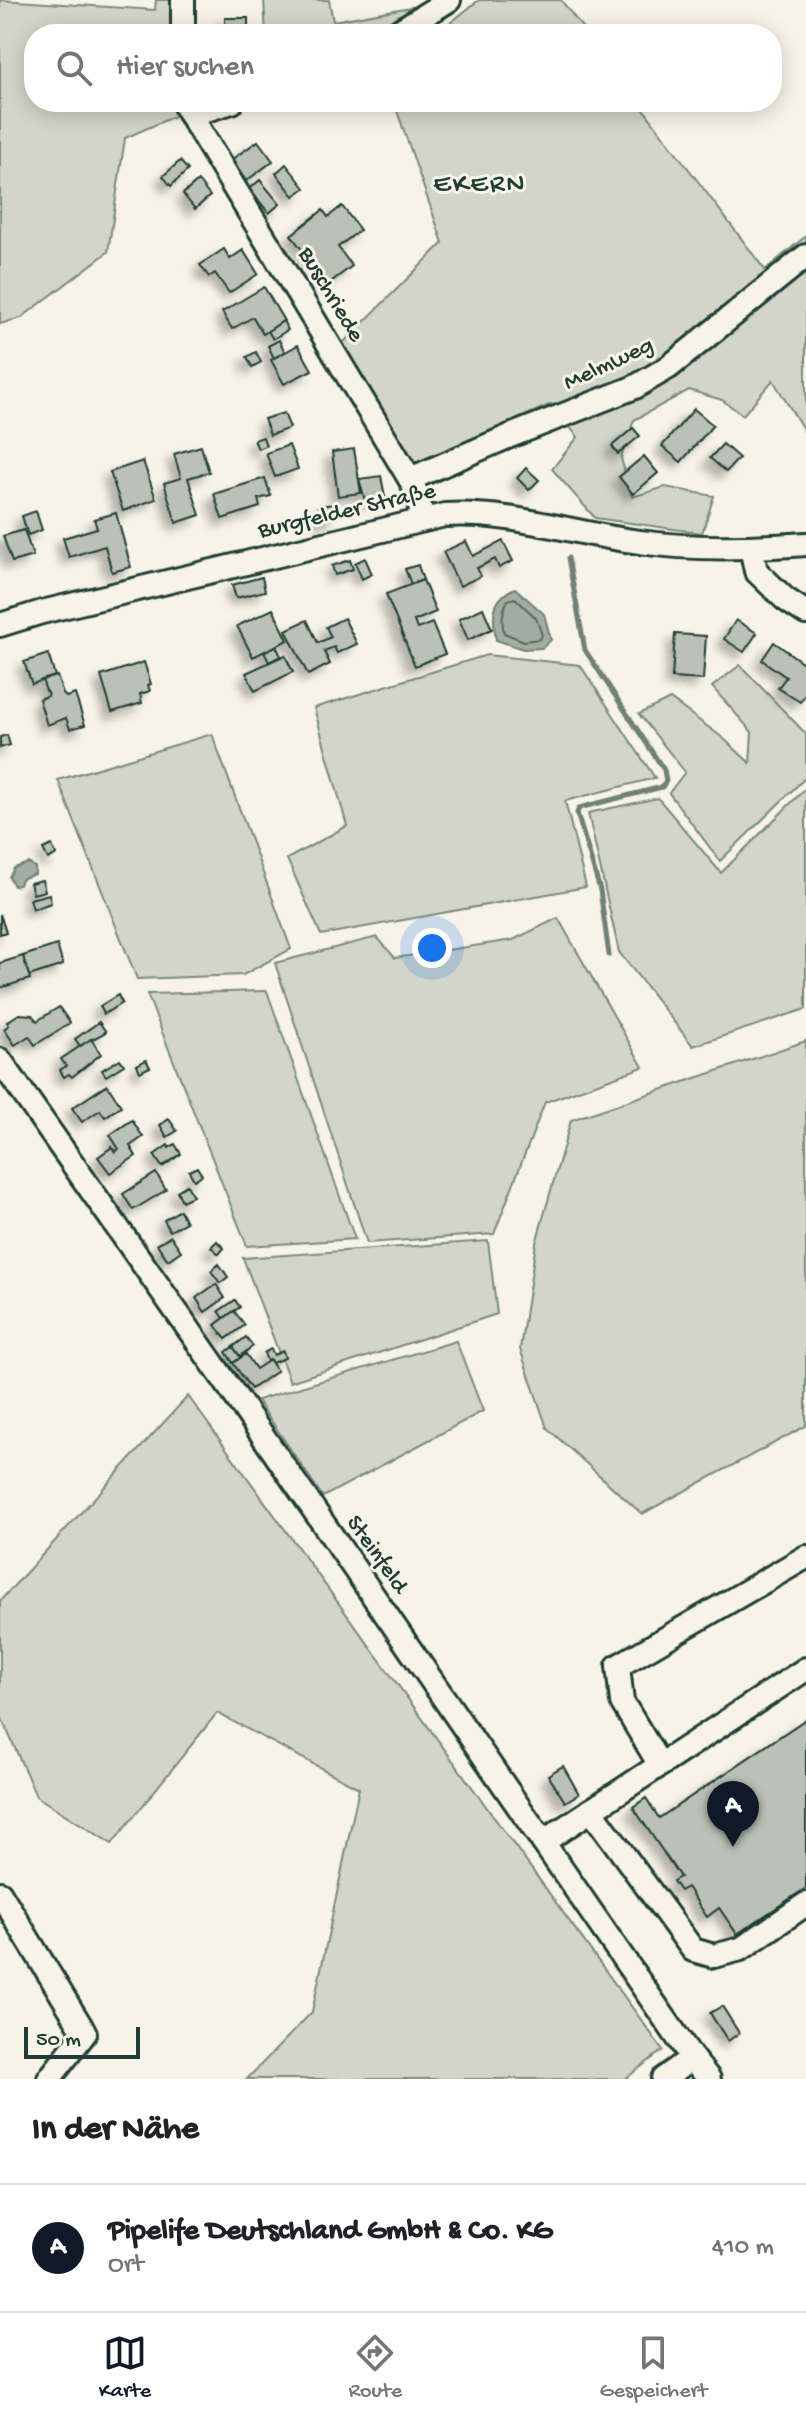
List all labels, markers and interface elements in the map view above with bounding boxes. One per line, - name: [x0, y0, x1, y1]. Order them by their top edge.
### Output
- search box: [24, 24, 782, 112]
- icon: search: [52, 46, 96, 90]
- text: Hier suchen: [116, 51, 254, 86]
- district label: EKERN: [433, 169, 527, 202]
- street label: Buschriede: [290, 241, 370, 348]
- street label: Melmweg: [559, 332, 659, 398]
- street label: Burgfelder Straße: [255, 477, 439, 547]
- your location: [412, 928, 452, 968]
- street label: Steinfeld: [339, 1510, 415, 1601]
- pin: A: [707, 1781, 759, 1847]
- scale bar: [24, 2023, 140, 2059]
- text: 50 m: [36, 2028, 81, 2054]
- text: In der Nähe: [32, 2111, 199, 2151]
- text: Pipelife Deutschland GmbH & Co. KG: [108, 2215, 552, 2250]
- text: A: [50, 2233, 66, 2264]
- text: 410 m: [712, 2233, 774, 2264]
- text: Ort: [108, 2250, 143, 2281]
- tab: Karte: [99, 2331, 151, 2405]
- tab: Route: [349, 2331, 402, 2405]
- tab: Gespeichert: [600, 2331, 707, 2405]

